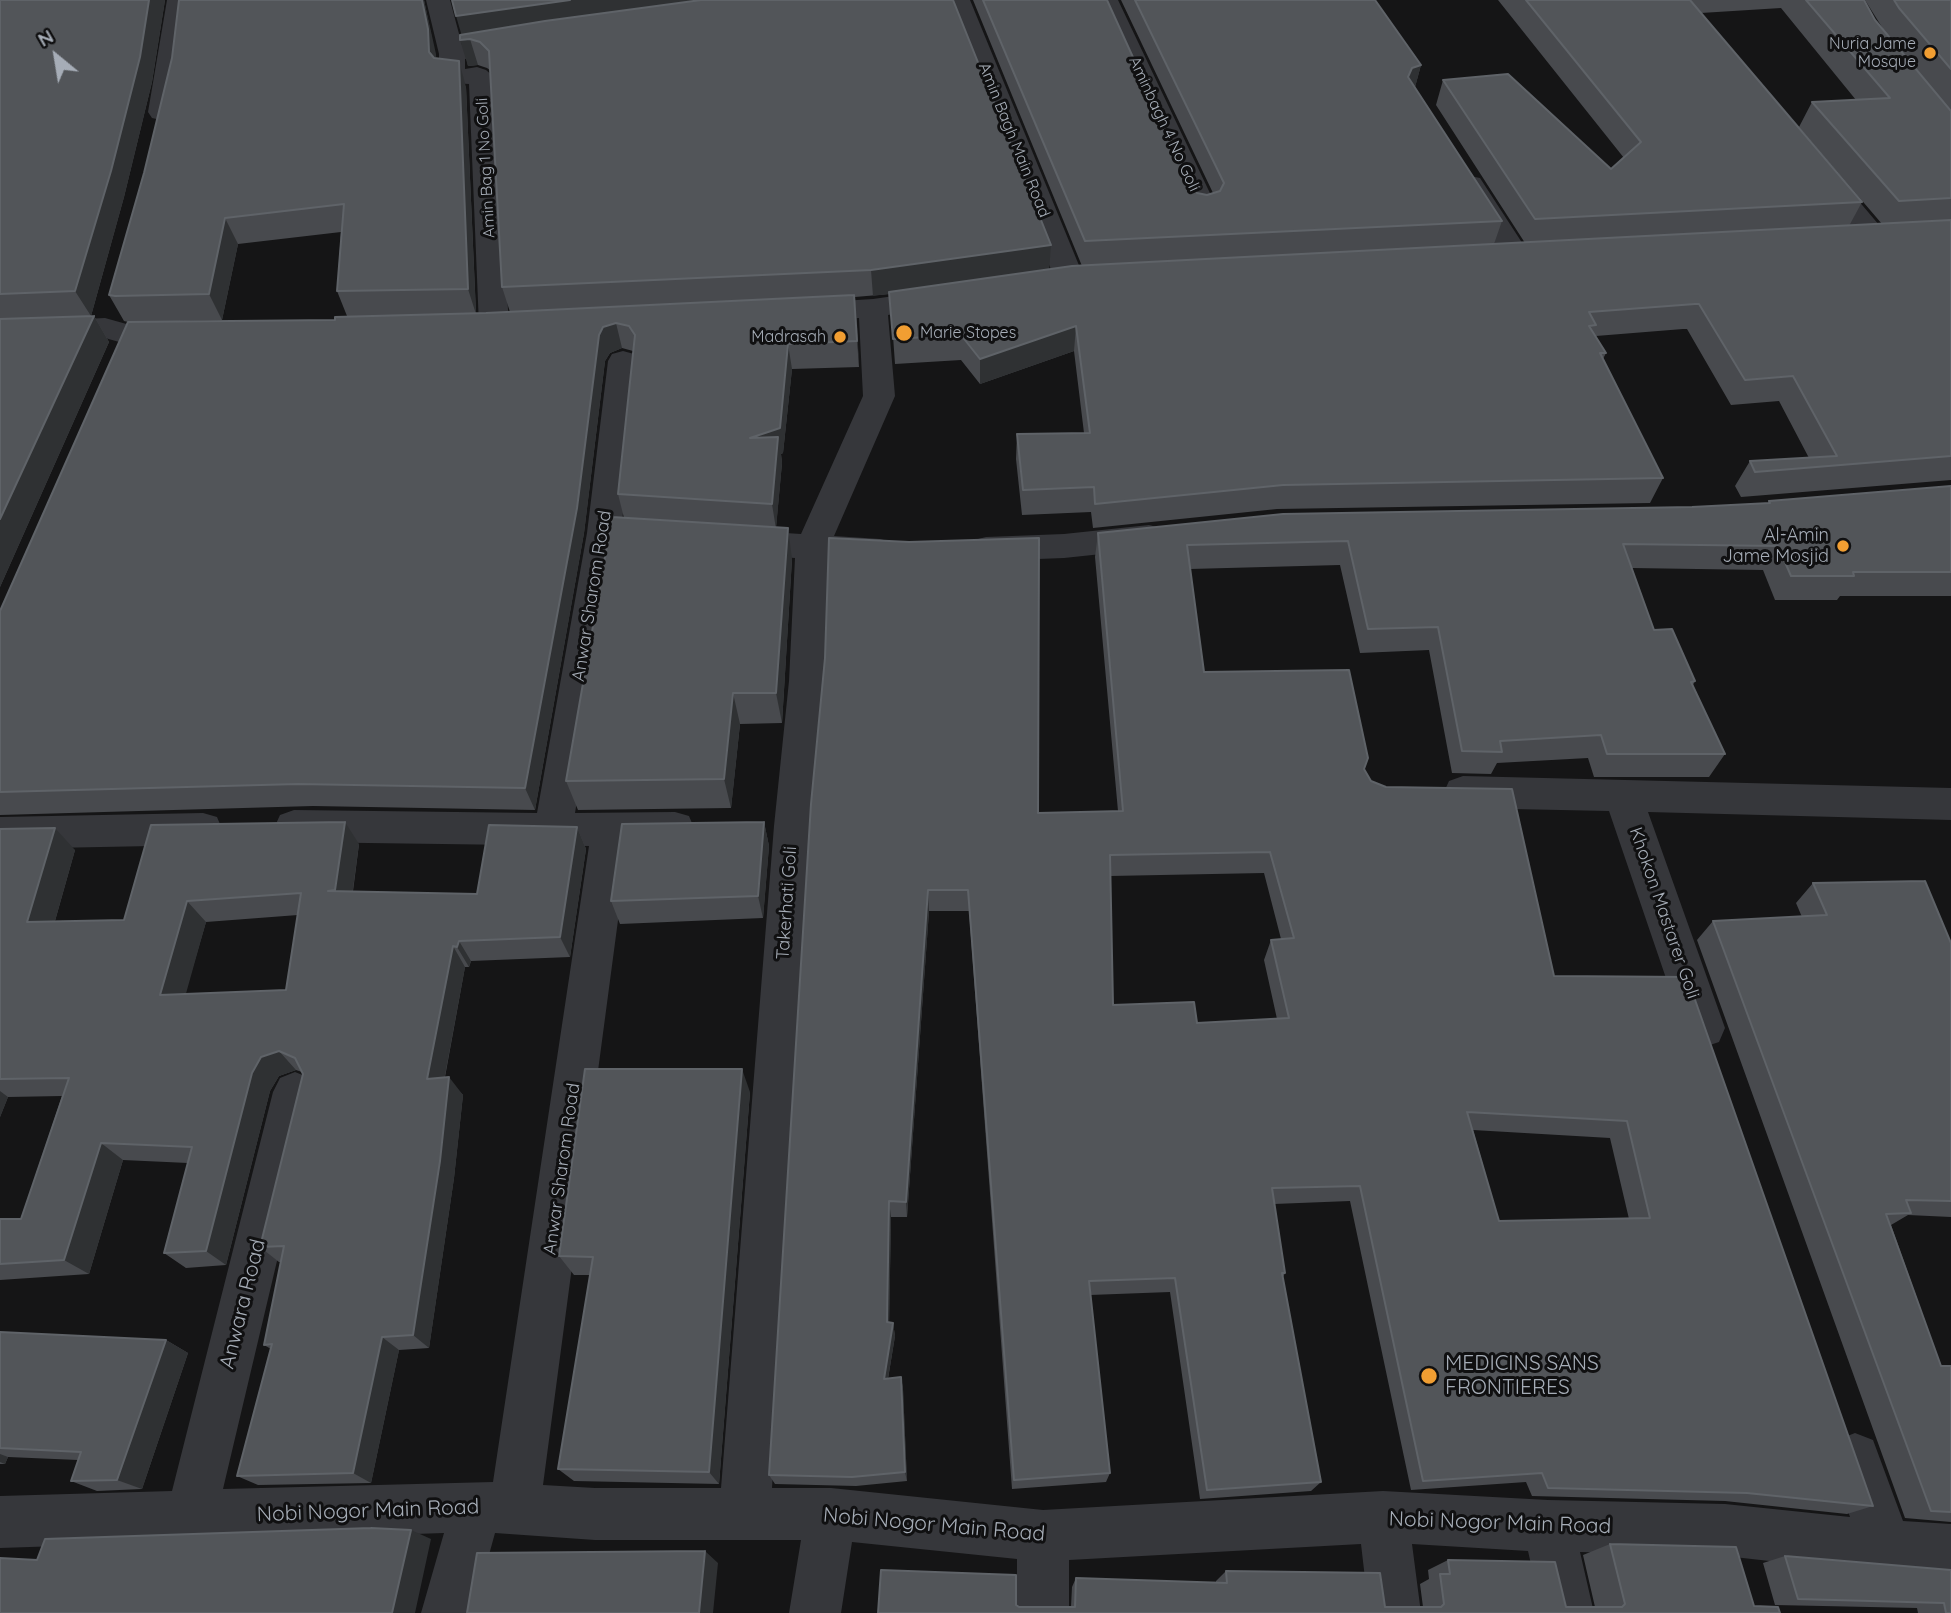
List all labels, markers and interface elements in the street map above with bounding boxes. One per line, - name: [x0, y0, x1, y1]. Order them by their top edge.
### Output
- north arrow: [21, 21, 91, 91]
- text: N: [33, 24, 58, 52]
- place label: Nuria Jame Mosque: [1829, 34, 1916, 72]
- marker: Nuria Jame Mosque: [1922, 45, 1938, 61]
- street label: Aminbagh 4 No Goli: [1124, 53, 1204, 195]
- street label: Amin Bagh Main Road: [974, 60, 1054, 220]
- street label: Amin Bag 1 No Goli: [473, 97, 499, 239]
- marker: Marie Stopes: [894, 323, 914, 343]
- place label: Marie Stopes: [920, 323, 1016, 343]
- place label: Madrasah: [751, 327, 826, 347]
- marker: Madrasah: [832, 329, 848, 345]
- street label: Anwar Sharom Road: [568, 509, 616, 683]
- place label: Al-Amin Jame Mosjid: [1722, 525, 1829, 568]
- marker: Al-Amin Jame Mosjid: [1835, 538, 1851, 554]
- street label: Khokon Mastarer Goli: [1625, 824, 1703, 1002]
- street label: Takerhati Goli: [772, 846, 802, 960]
- street label: Anwar Sharom Road: [539, 1082, 585, 1256]
- street label: Anwara Road: [215, 1237, 271, 1371]
- place label: MEDICINS SANS FRONTIERES: [1445, 1351, 1599, 1401]
- marker: MEDICINS SANS FRONTIERES: [1419, 1366, 1439, 1386]
- street label: Nobi Nogor Main Road: [256, 1495, 480, 1527]
- street label: Nobi Nogor Main Road: [822, 1503, 1046, 1547]
- street label: Nobi Nogor Main Road: [1388, 1507, 1612, 1539]

